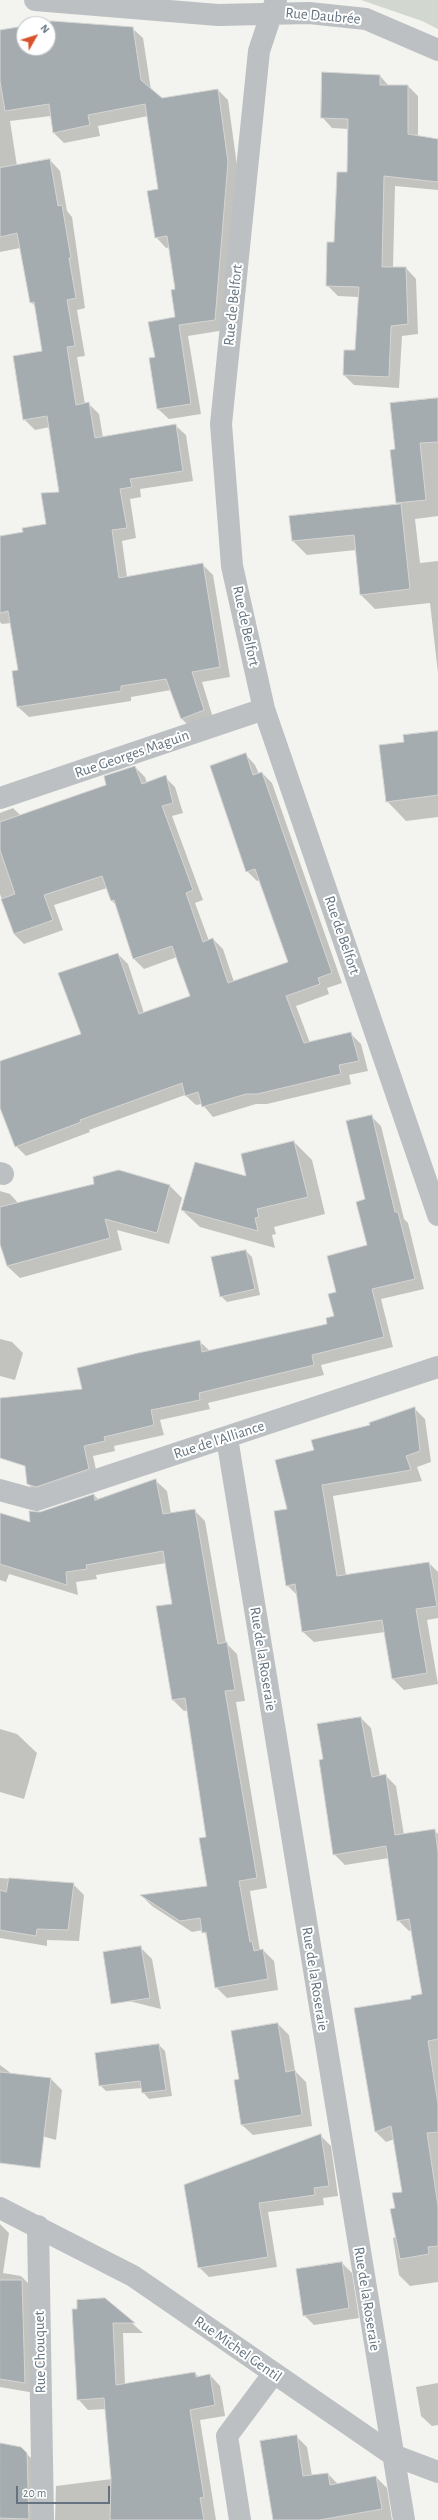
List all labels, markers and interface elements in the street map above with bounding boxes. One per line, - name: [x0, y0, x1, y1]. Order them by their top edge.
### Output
- street label: Rue Daubrée: [285, 4, 361, 28]
- north arrow: [16, 16, 56, 56]
- text: N: [38, 22, 52, 35]
- street label: Rue de Belfort: [220, 263, 246, 347]
- street label: Rue de Belfort: [229, 584, 263, 668]
- street label: Rue Georges Maguin: [72, 726, 192, 782]
- street label: Rue de Belfort: [320, 893, 364, 977]
- street label: Rue de l'Alliance: [171, 1417, 267, 1463]
- street label: Rue de la Roseraie: [246, 1606, 280, 1712]
- street label: Rue de la Roseraie: [298, 1926, 332, 2032]
- street label: Rue de la Roseraie: [350, 2246, 384, 2352]
- street label: Rue Chouquet: [30, 2311, 50, 2393]
- street label: Rue Michel Gentil: [191, 2312, 285, 2386]
- scale bar: [18, 2478, 112, 2504]
- text: 20 m: [23, 2487, 46, 2499]

